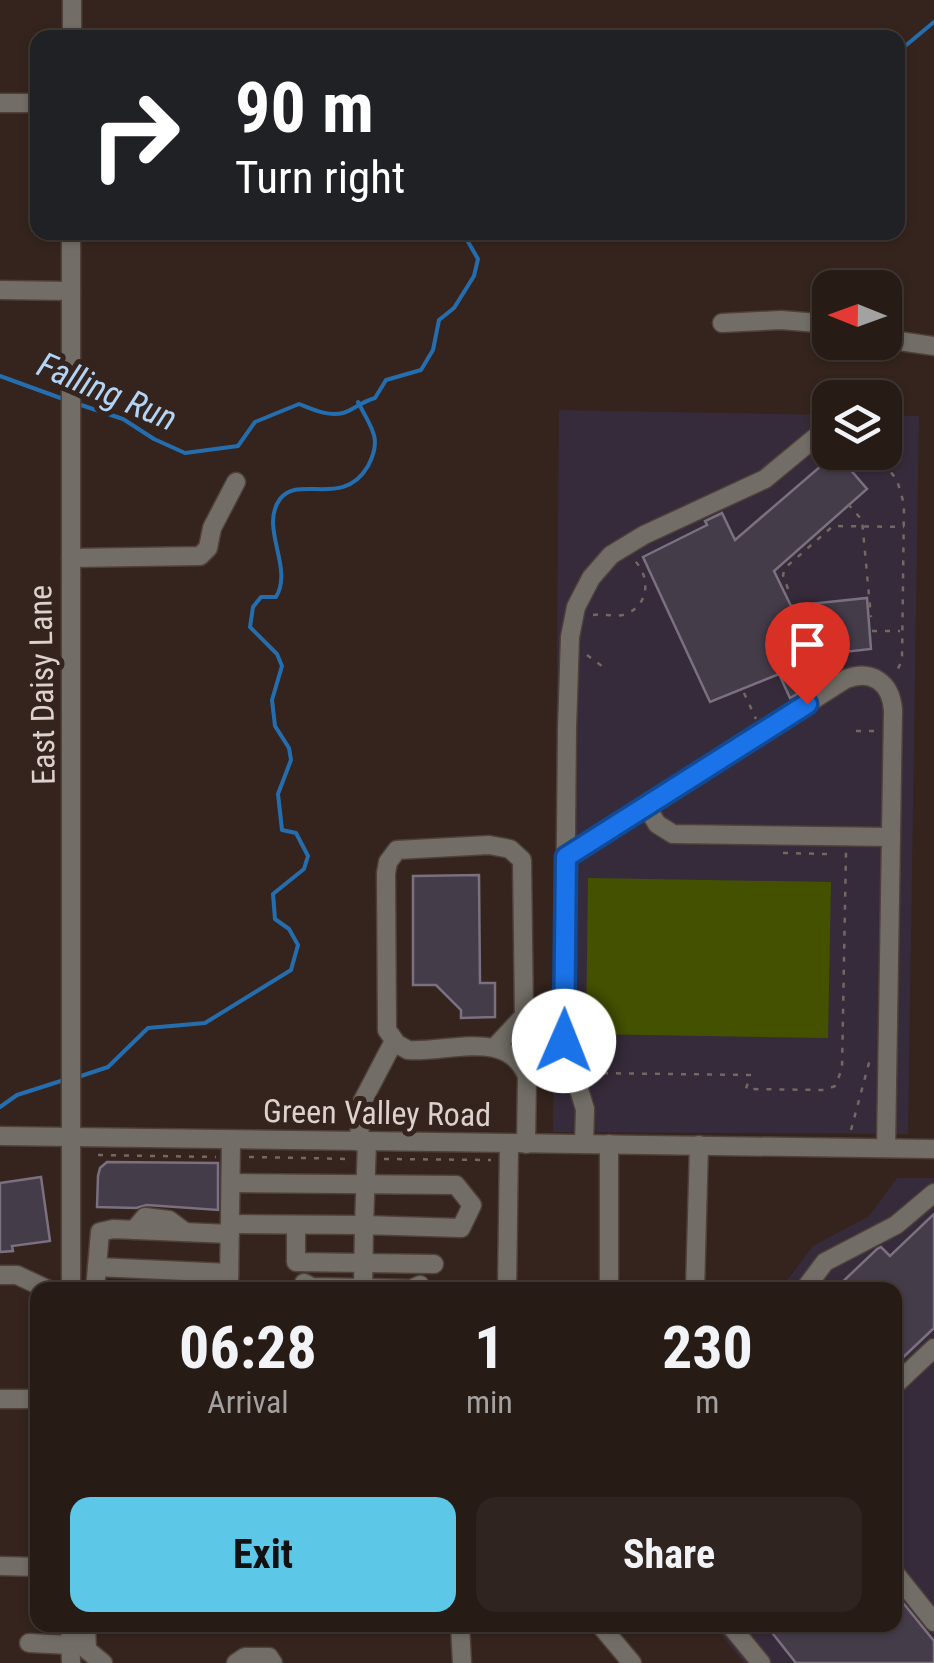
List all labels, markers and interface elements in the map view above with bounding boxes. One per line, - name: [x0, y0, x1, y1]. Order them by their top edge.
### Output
- text: 90 m: [235, 67, 374, 149]
- icon: right: [70, 70, 200, 200]
- text: Turn right: [235, 151, 405, 204]
- north arrow: [812, 270, 902, 360]
- map controls: [812, 270, 902, 470]
- water label: Falling Run: [31, 344, 183, 440]
- button: layers: [812, 380, 902, 470]
- street label: East Daisy Lane: [21, 585, 63, 785]
- pin: [765, 602, 850, 705]
- icon: arrive: [780, 617, 835, 672]
- position arrow: [512, 989, 616, 1093]
- street label: Green Valley Road: [263, 1092, 491, 1134]
- text: 06:28: [179, 1312, 317, 1383]
- text: 1: [474, 1312, 505, 1383]
- text: 230: [662, 1312, 753, 1383]
- text: Arrival: [207, 1383, 289, 1421]
- text: min: [466, 1383, 513, 1421]
- text: m: [695, 1383, 719, 1421]
- button: Exit: [70, 1497, 456, 1612]
- button: Share: [476, 1497, 862, 1612]

